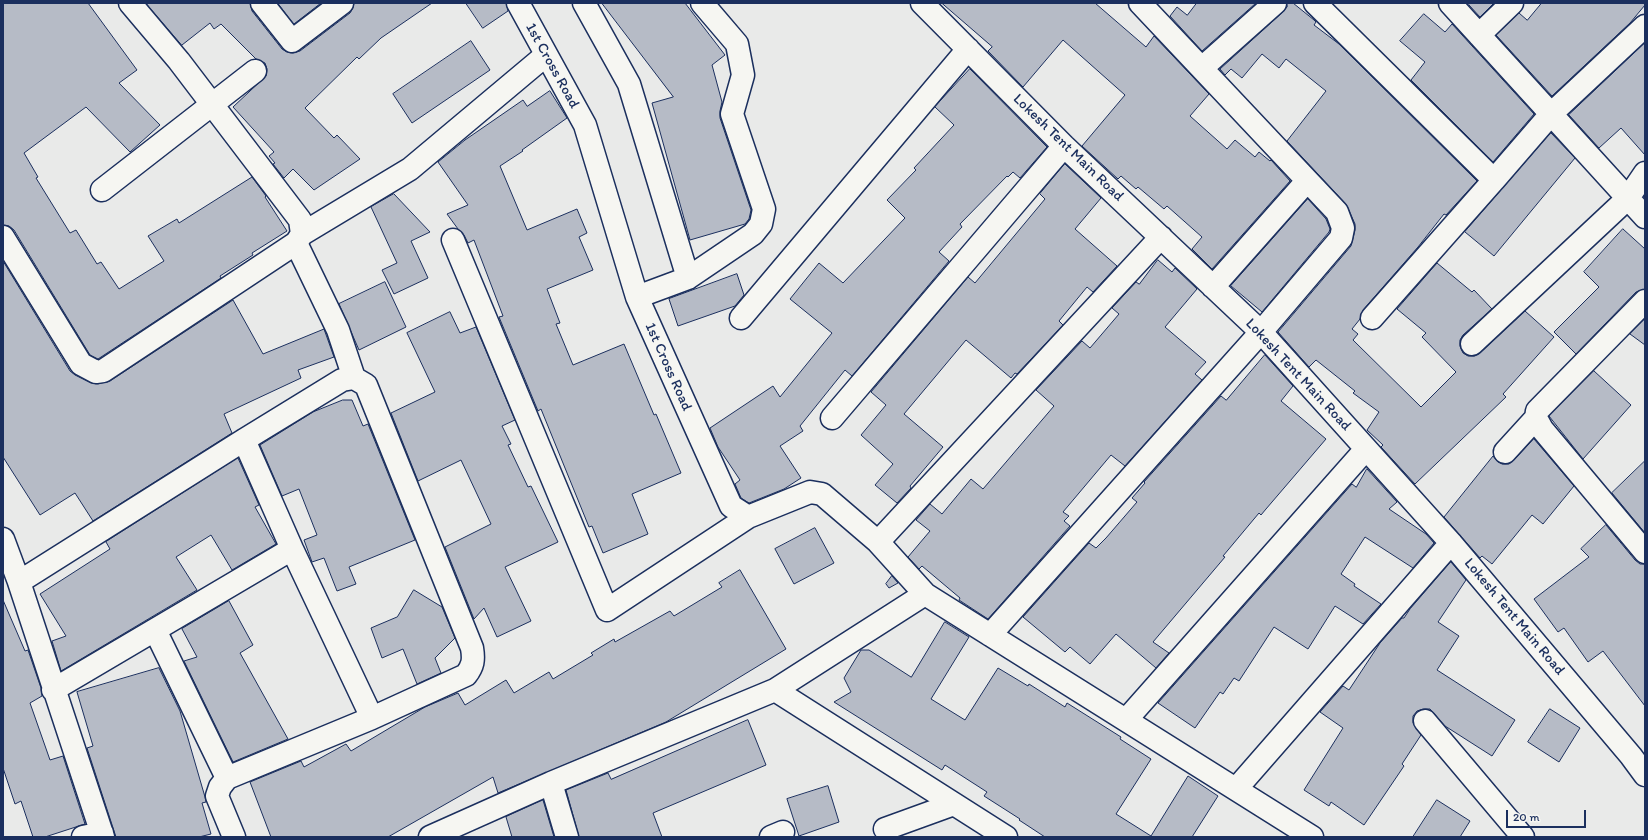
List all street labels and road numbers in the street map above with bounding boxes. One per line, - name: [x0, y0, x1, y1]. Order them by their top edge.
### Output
- street label: 1st Cross Road: [521, 20, 583, 112]
- street label: Lokesh Tent Main Road: [1009, 90, 1127, 206]
- street label: Lokesh Tent Main Road: [1241, 315, 1355, 435]
- street label: 1st Cross Road: [640, 320, 696, 414]
- street label: Lokesh Tent Main Road: [1460, 555, 1568, 679]

